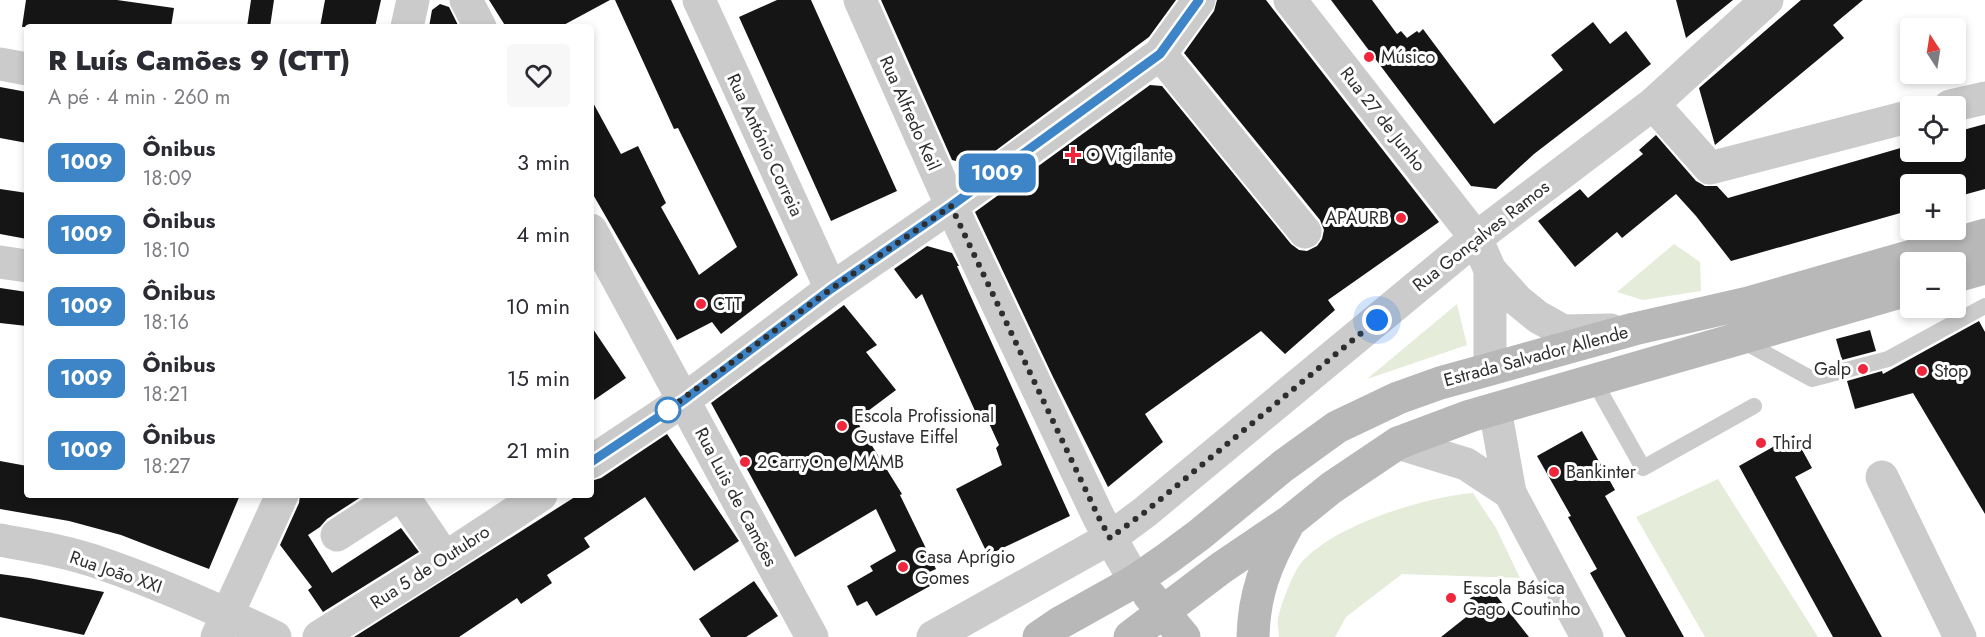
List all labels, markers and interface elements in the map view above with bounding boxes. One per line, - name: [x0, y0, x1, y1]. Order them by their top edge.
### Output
- north arrow: [1900, 18, 1966, 84]
- map controls: [1900, 18, 1966, 318]
- text: R Luís Camões 9 (CTT): [48, 40, 350, 81]
- button: heart: [507, 44, 570, 107]
- place label: Músico: [1381, 44, 1436, 70]
- marker: Músico: [1362, 50, 1376, 64]
- street label: Rua Alfredo Keil: [873, 51, 947, 175]
- street label: Rua 27 de Junho: [1334, 61, 1432, 177]
- street label: Rua António Correia: [720, 69, 810, 221]
- text: A pé · 4 min · 260 m: [48, 83, 230, 112]
- button: locate: [1900, 96, 1966, 162]
- text: Ônibus: [143, 132, 216, 164]
- place label: O Vigilante: [1086, 142, 1173, 168]
- text: 3 min: [517, 146, 570, 178]
- marker: O Vigilante: [1064, 146, 1082, 164]
- text: 1009: [60, 147, 113, 177]
- line badge: 1009: [955, 154, 1039, 192]
- text: 1009: [971, 158, 1023, 188]
- text: 18:09: [143, 164, 192, 193]
- street label: Rua Gonçalves Ramos: [1407, 174, 1555, 298]
- button: +: [1900, 174, 1966, 240]
- text: Ônibus: [143, 204, 216, 236]
- place label: APAURB: [1325, 205, 1389, 231]
- marker: APAURB: [1394, 211, 1408, 225]
- text: 4 min: [516, 218, 570, 250]
- text: 1009: [60, 219, 113, 249]
- text: 18:10: [143, 236, 189, 265]
- button: −: [1900, 252, 1966, 318]
- text: Ônibus: [143, 276, 216, 308]
- text: 10 min: [506, 290, 570, 322]
- text: 1009: [60, 291, 113, 321]
- place label: CTT: [713, 291, 743, 317]
- marker: CTT: [694, 297, 708, 311]
- your location: [1362, 305, 1392, 335]
- text: 18:16: [143, 308, 189, 337]
- street label: Estrada Salvador Allende: [1441, 319, 1631, 393]
- text: Ônibus: [143, 348, 216, 380]
- place label: Galp: [1814, 356, 1851, 382]
- place label: Stop: [1934, 358, 1968, 384]
- text: 15 min: [507, 362, 570, 394]
- marker: Galp: [1856, 362, 1870, 376]
- text: 1009: [60, 363, 113, 393]
- marker: Stop: [1915, 364, 1929, 378]
- text: 18:21: [143, 380, 189, 409]
- unlabelled marker: [655, 397, 681, 423]
- place label: Escola Profissional Gustave Eiffel: [854, 403, 994, 450]
- marker: Escola Profissional Gustave Eiffel: [835, 419, 849, 433]
- text: Ônibus: [143, 420, 216, 452]
- street label: Rua Luis de Camões: [688, 423, 784, 571]
- place label: Third: [1773, 430, 1812, 456]
- text: 21 min: [507, 434, 570, 466]
- text: 1009: [60, 435, 113, 465]
- marker: Third: [1754, 436, 1768, 450]
- place label: 2CarryOn e MAMB: [757, 449, 904, 475]
- text: 18:27: [143, 452, 190, 481]
- marker: 2CarryOn e MAMB: [738, 455, 752, 469]
- place label: Bankinter: [1566, 459, 1637, 485]
- marker: Bankinter: [1547, 465, 1561, 479]
- street label: Rua 5 de Outubro: [365, 519, 495, 615]
- street label: Rua João XXI: [66, 544, 166, 600]
- place label: Casa Aprígio Gomes: [915, 544, 1015, 591]
- marker: Casa Aprígio Gomes: [896, 560, 910, 574]
- place label: Escola Básica Gago Coutinho: [1463, 575, 1581, 622]
- marker: Escola Básica Gago Coutinho: [1444, 591, 1458, 605]

